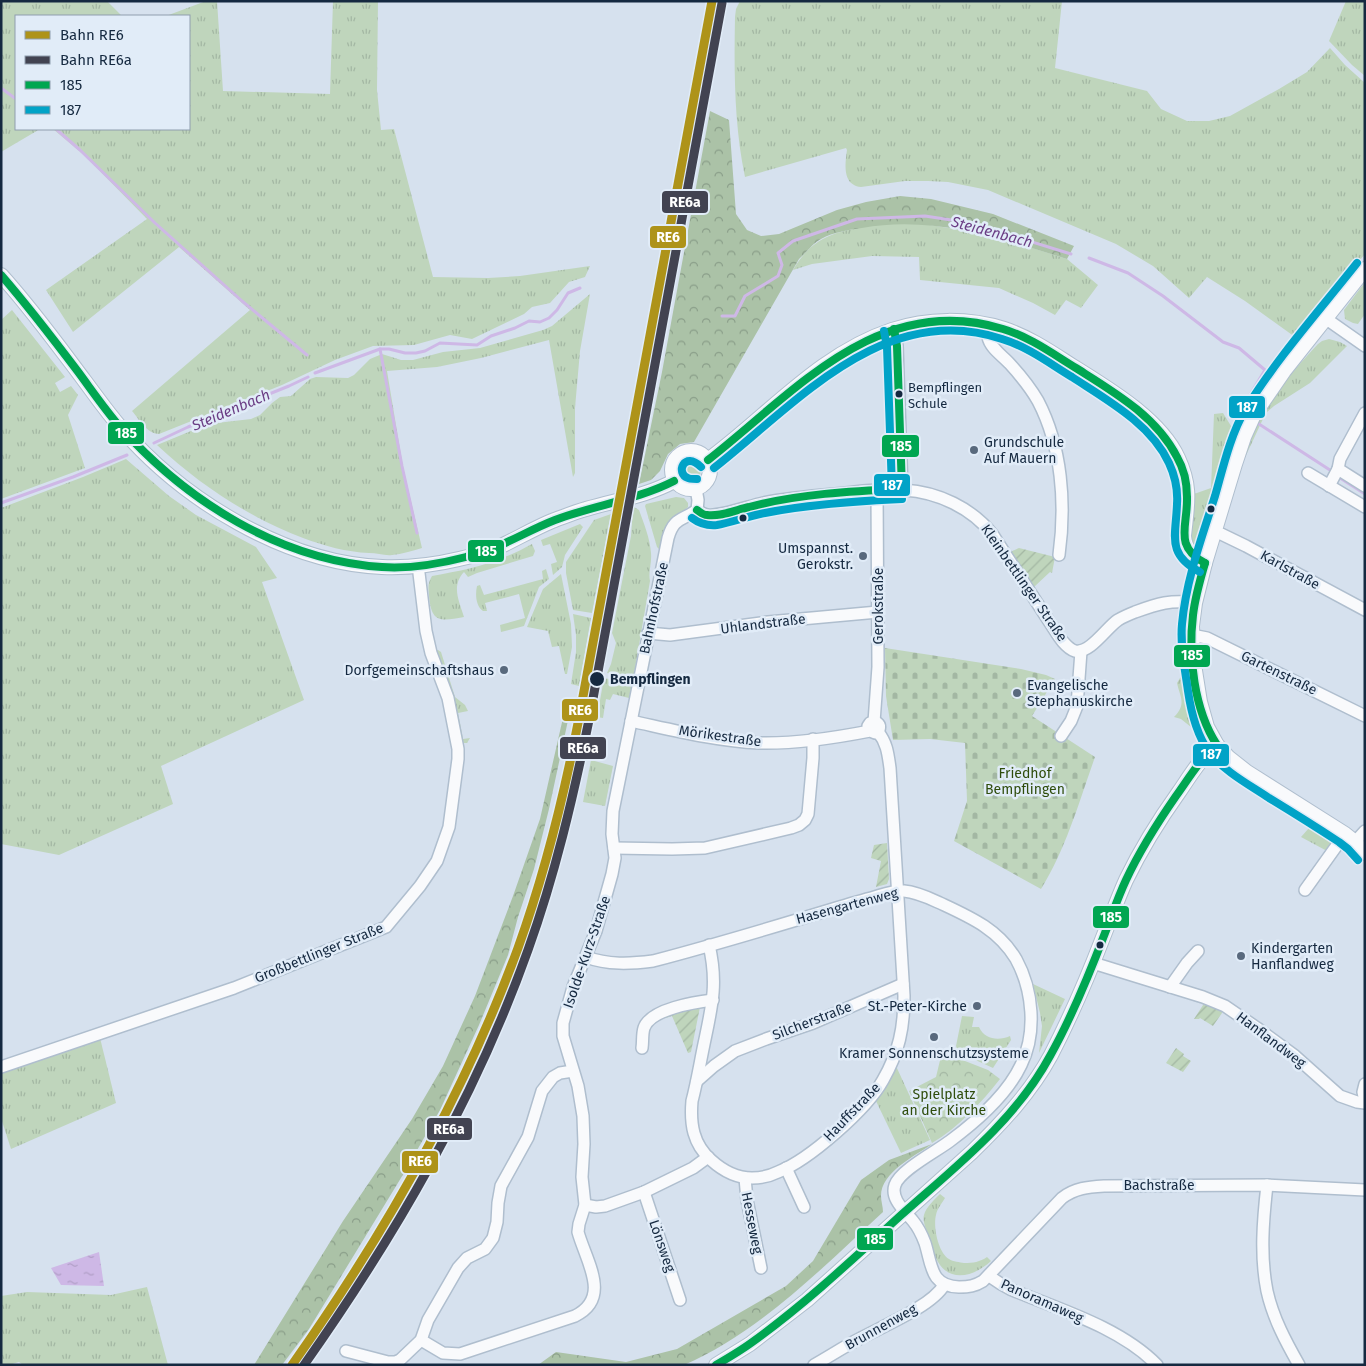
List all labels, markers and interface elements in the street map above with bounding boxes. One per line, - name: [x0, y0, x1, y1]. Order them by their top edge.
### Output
- legend: [15, 15, 190, 130]
- text: Bahn RE6: [60, 26, 124, 44]
- text: Bahn RE6a: [60, 51, 132, 69]
- text: 185: [60, 76, 82, 94]
- text: 187: [60, 101, 82, 119]
- line badge: RE6a: [661, 190, 709, 214]
- text: RE6a: [669, 194, 701, 211]
- water label: Steidenbach: [948, 212, 1035, 251]
- line badge: RE6: [649, 225, 687, 249]
- text: RE6: [656, 229, 680, 246]
- place label: Bempflingen Schule: [908, 380, 982, 411]
- water label: Steidenbach: [188, 385, 273, 435]
- marker: Bempflingen Schule: [894, 389, 904, 399]
- line badge: 187: [1228, 395, 1266, 419]
- text: 187: [1237, 399, 1258, 416]
- line badge: 185: [107, 421, 145, 445]
- text: 185: [115, 425, 138, 442]
- line badge: 185: [881, 434, 920, 458]
- place label: Grundschule Auf Mauern: [984, 434, 1064, 467]
- text: 185: [890, 438, 913, 455]
- marker: Grundschule Auf Mauern: [968, 444, 980, 456]
- line badge: 187: [873, 473, 911, 497]
- text: 187: [882, 477, 903, 494]
- unlabelled marker: [1206, 504, 1216, 514]
- unlabelled marker: [738, 513, 748, 523]
- street label: Kleinbettlinger Straße: [977, 521, 1071, 645]
- line badge: 185: [467, 539, 505, 563]
- place label: Umspannst. Gerokstr.: [778, 540, 853, 573]
- text: 185: [475, 543, 498, 560]
- street label: Karlstraße: [1257, 547, 1323, 593]
- marker: Umspannst. Gerokstr.: [857, 550, 869, 562]
- street label: Bahnhofstraße: [636, 560, 672, 656]
- street label: Gerokstraße: [870, 568, 887, 644]
- street label: Uhlandstraße: [719, 610, 807, 638]
- line badge: 185: [1173, 644, 1211, 668]
- text: 185: [1181, 647, 1204, 664]
- street label: Gartenstraße: [1238, 647, 1320, 699]
- place label: Dorfgemeinschaftshaus: [344, 662, 494, 679]
- marker: Dorfgemeinschaftshaus: [498, 664, 510, 676]
- marker: Bempflingen: [588, 670, 606, 688]
- place label: Bempflingen: [610, 671, 691, 688]
- place label: Evangelische Stephanuskirche: [1027, 677, 1133, 710]
- marker: Evangelische Stephanuskirche: [1011, 687, 1023, 699]
- line badge: RE6: [561, 698, 599, 722]
- text: RE6: [568, 702, 592, 719]
- street label: Mörikestraße: [678, 722, 762, 750]
- line badge: RE6a: [559, 736, 607, 760]
- text: RE6a: [567, 740, 599, 757]
- line badge: 187: [1192, 743, 1230, 767]
- text: 187: [1201, 746, 1222, 763]
- park label: Friedhof Bempflingen: [985, 765, 1065, 798]
- street label: Hasengartenweg: [794, 884, 901, 928]
- street label: Isolde-Kurz-Straße: [560, 893, 614, 1011]
- line badge: 185: [1092, 905, 1130, 929]
- text: 185: [1100, 909, 1123, 926]
- street label: Großbettlinger Straße: [252, 919, 386, 987]
- unlabelled marker: [1095, 940, 1105, 950]
- place label: Kindergarten Hanflandweg: [1251, 940, 1334, 973]
- marker: Kindergarten Hanflandweg: [1235, 950, 1247, 962]
- street label: Silcherstraße: [770, 998, 854, 1044]
- place label: St.-Peter-Kirche: [868, 998, 967, 1015]
- marker: St.-Peter-Kirche: [971, 1000, 983, 1012]
- street label: Hanflandweg: [1233, 1008, 1310, 1072]
- marker: Kramer Sonnenschutzsysteme: [928, 1031, 940, 1043]
- place label: Kramer Sonnenschutzsysteme: [839, 1045, 1029, 1062]
- street label: Hauffstraße: [820, 1079, 884, 1145]
- park label: Spielplatz an der Kirche: [902, 1086, 986, 1119]
- line badge: RE6a: [426, 1117, 473, 1141]
- text: RE6a: [433, 1121, 465, 1138]
- line badge: RE6: [401, 1150, 439, 1174]
- text: RE6: [408, 1153, 432, 1170]
- street label: Bachstraße: [1123, 1177, 1195, 1194]
- street label: Hesseweg: [738, 1191, 766, 1256]
- street label: Lönsweg: [645, 1218, 679, 1275]
- line badge: 185: [856, 1227, 894, 1251]
- text: 185: [864, 1231, 887, 1248]
- street label: Panoramaweg: [998, 1275, 1086, 1327]
- street label: Brunnenweg: [842, 1300, 920, 1354]

